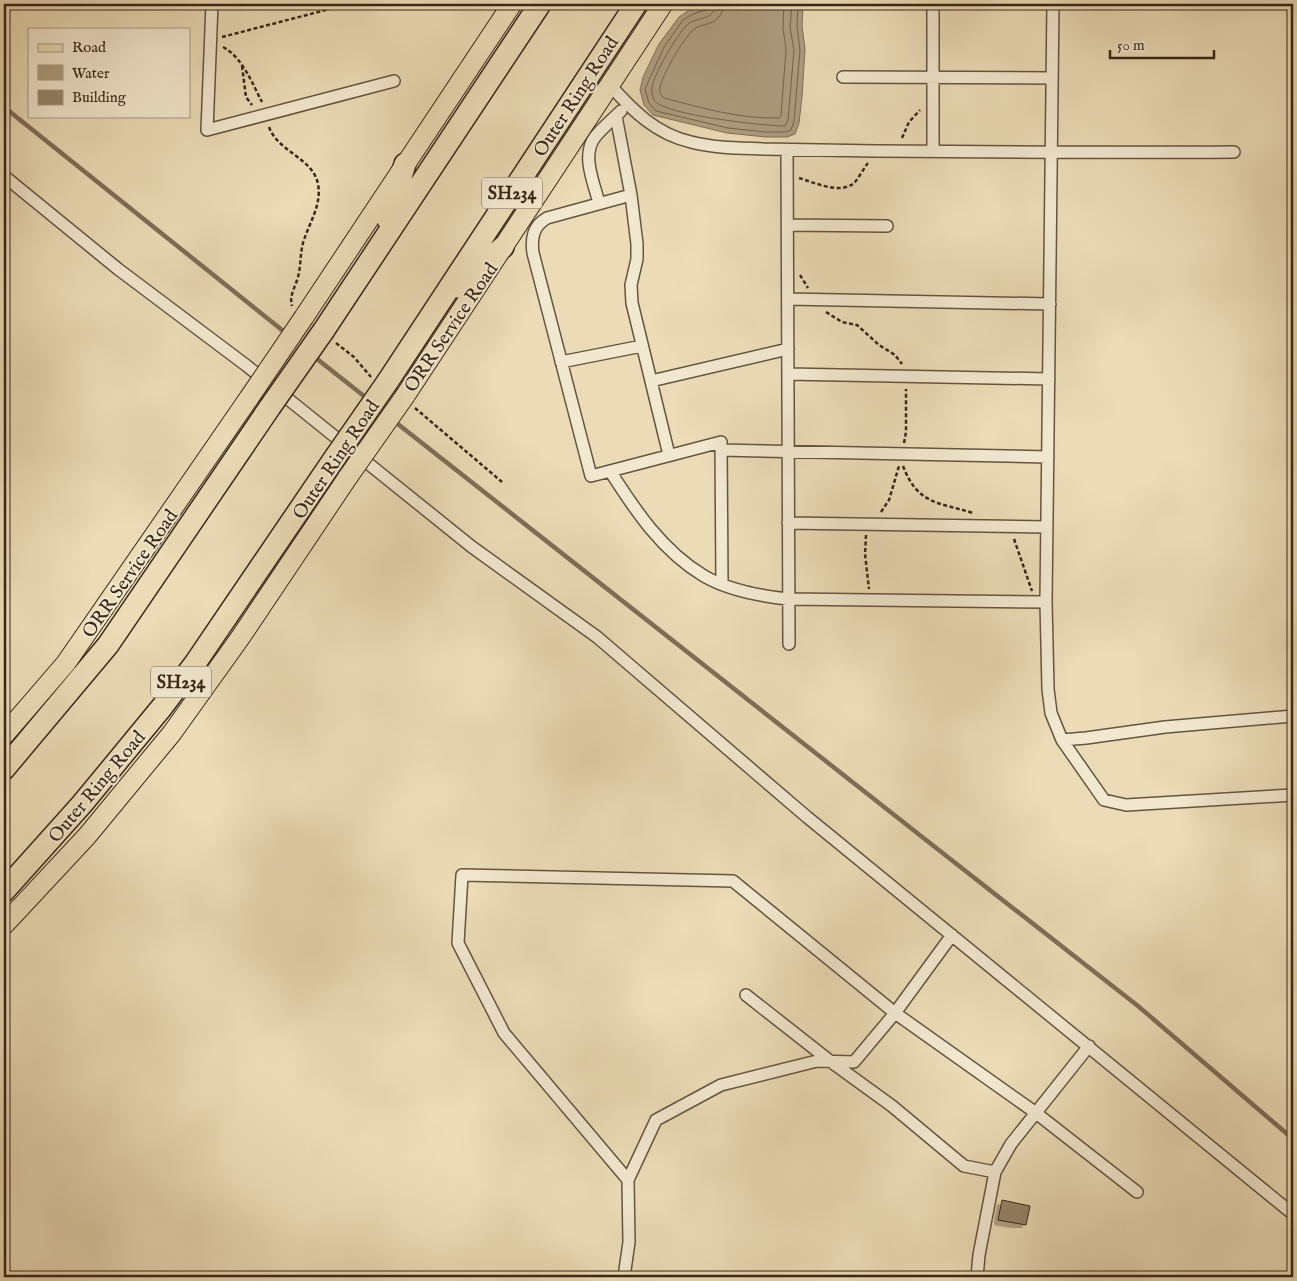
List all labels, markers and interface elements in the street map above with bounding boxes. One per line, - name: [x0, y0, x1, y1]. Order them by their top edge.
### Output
- legend: [28, 28, 190, 118]
- scale bar: [1110, 28, 1213, 60]
- street label: Outer Ring Road: [529, 32, 625, 162]
- text: 50 m: [1117, 36, 1145, 55]
- text: Road: [72, 38, 107, 57]
- text: Water: [72, 64, 110, 83]
- text: Building: [72, 88, 127, 107]
- road number: SH234: [482, 178, 542, 208]
- street label: ORR Service Road: [399, 258, 504, 398]
- street label: Outer Ring Road: [288, 395, 386, 524]
- street label: ORR Service Road: [77, 505, 184, 643]
- road number: SH234: [151, 666, 211, 698]
- street label: Outer Ring Road: [44, 726, 152, 848]

